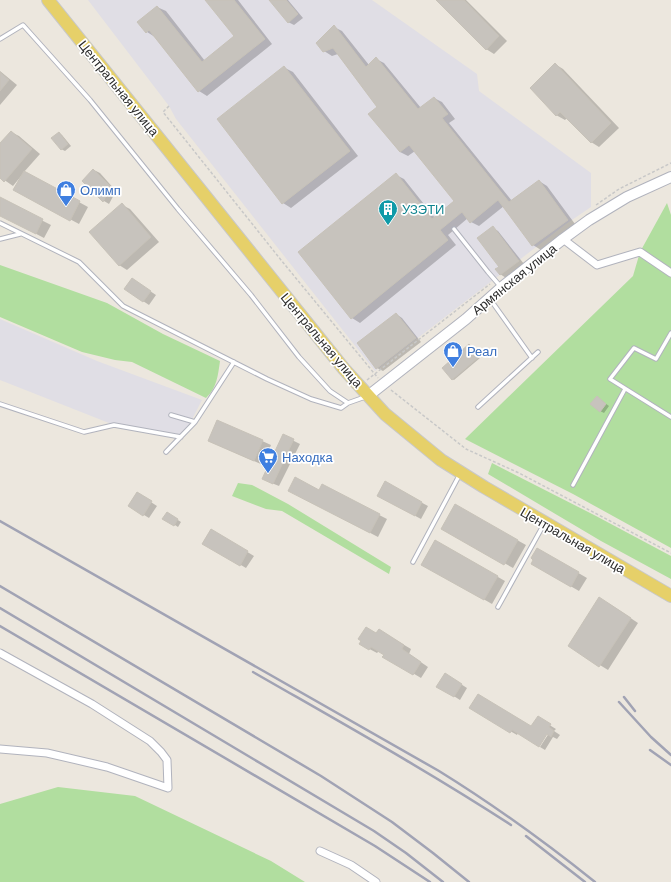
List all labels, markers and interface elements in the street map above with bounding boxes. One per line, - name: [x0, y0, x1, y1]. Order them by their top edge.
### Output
- street label: Центральная улица: [75, 37, 163, 140]
- shop icon: Олимп: [55, 179, 77, 207]
- place label: Олимп: [80, 182, 121, 198]
- building icon: УЗЭТИ: [377, 198, 399, 226]
- place label: УЗЭТИ: [402, 201, 444, 217]
- street label: Армянская улица: [468, 240, 560, 318]
- street label: Центральная улица: [278, 289, 367, 391]
- shop icon: Реал: [442, 340, 464, 368]
- place label: Реал: [467, 343, 497, 359]
- supermarket icon: Находка: [257, 446, 279, 474]
- place label: Находка: [282, 449, 333, 465]
- street label: Центральная улица: [518, 503, 629, 577]

